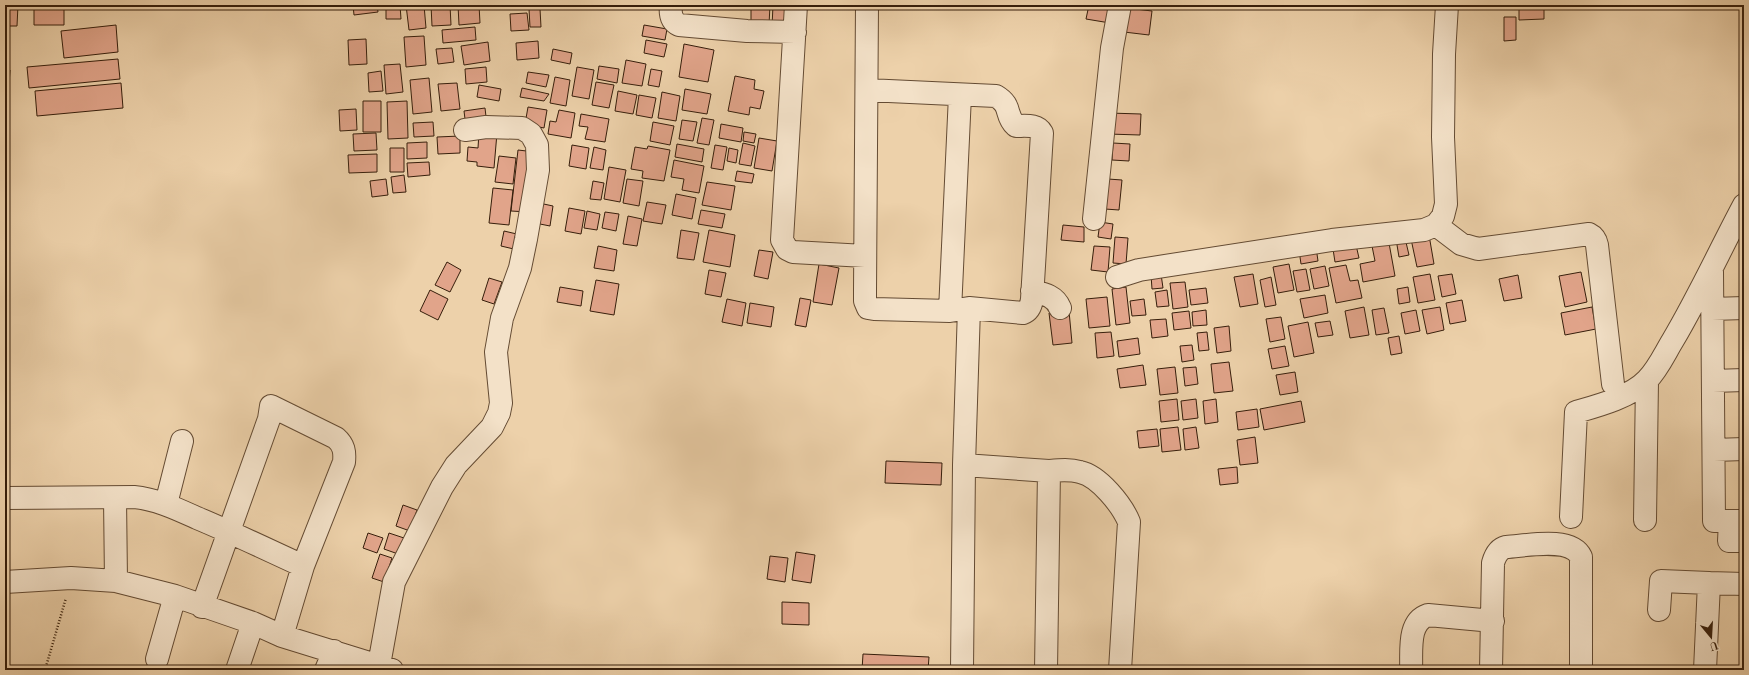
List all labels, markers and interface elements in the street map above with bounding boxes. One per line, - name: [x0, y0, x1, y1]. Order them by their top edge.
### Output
- north arrow: [1691, 617, 1731, 657]
- text: U: [1708, 639, 1719, 652]

